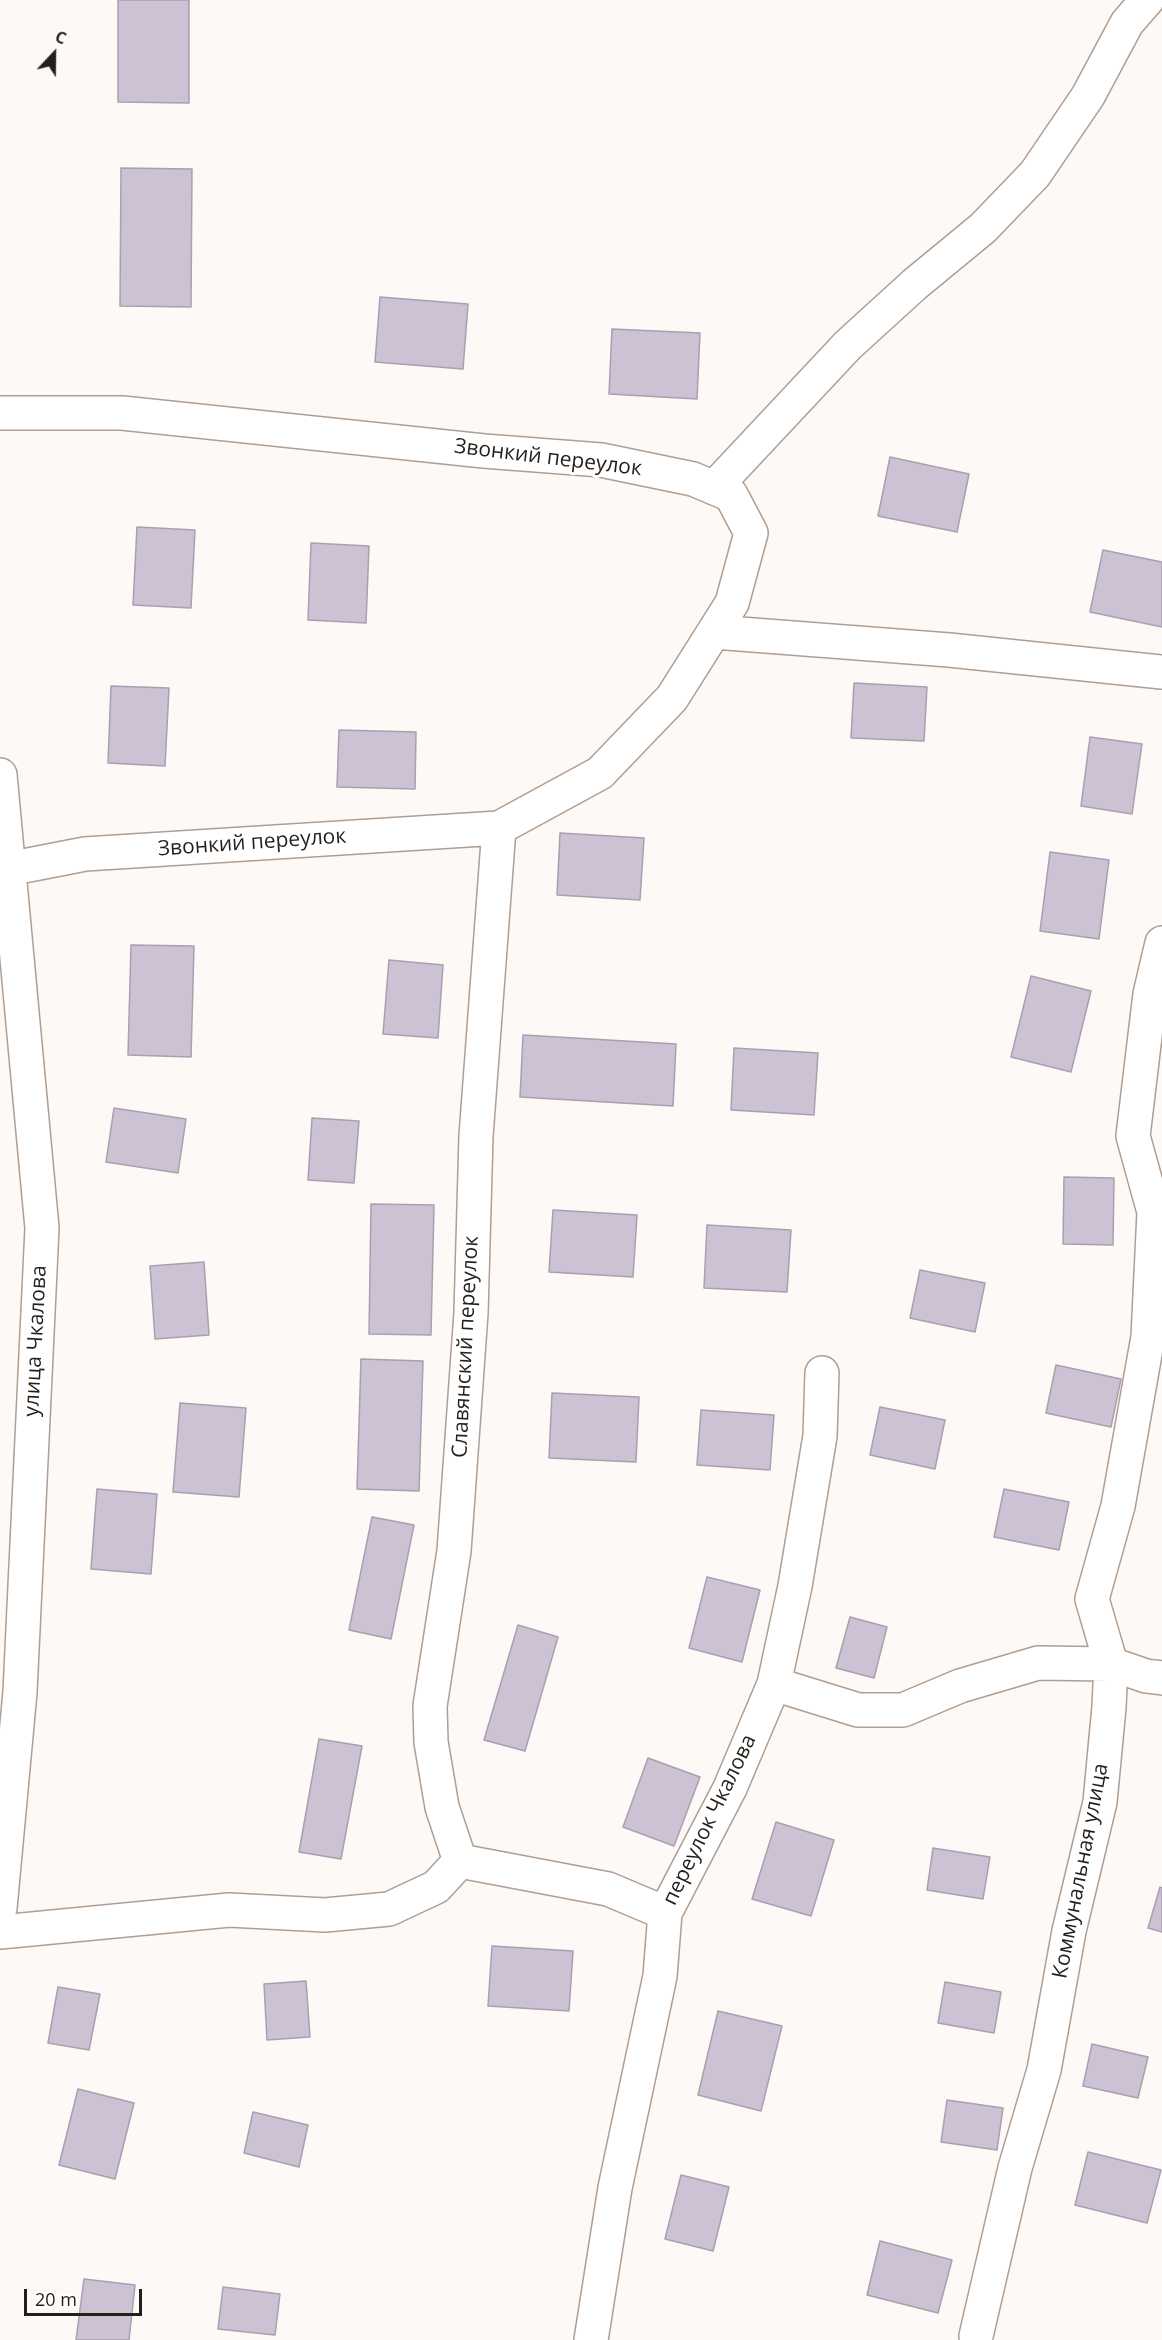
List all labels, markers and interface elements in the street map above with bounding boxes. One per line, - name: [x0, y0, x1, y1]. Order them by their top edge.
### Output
- north arrow: [24, 24, 84, 84]
- text: С: [52, 25, 70, 49]
- street label: Звонкий переулок: [453, 434, 643, 482]
- street label: Звонкий переулок: [157, 824, 347, 862]
- street label: Славянский переулок: [448, 1235, 484, 1459]
- street label: улица Чкалова: [19, 1265, 53, 1417]
- street label: переулок Чкалова: [658, 1731, 762, 1909]
- street label: Коммунальная улица: [1048, 1761, 1114, 1981]
- scale bar: [27, 2277, 146, 2315]
- text: 20 m: [35, 2287, 77, 2311]

